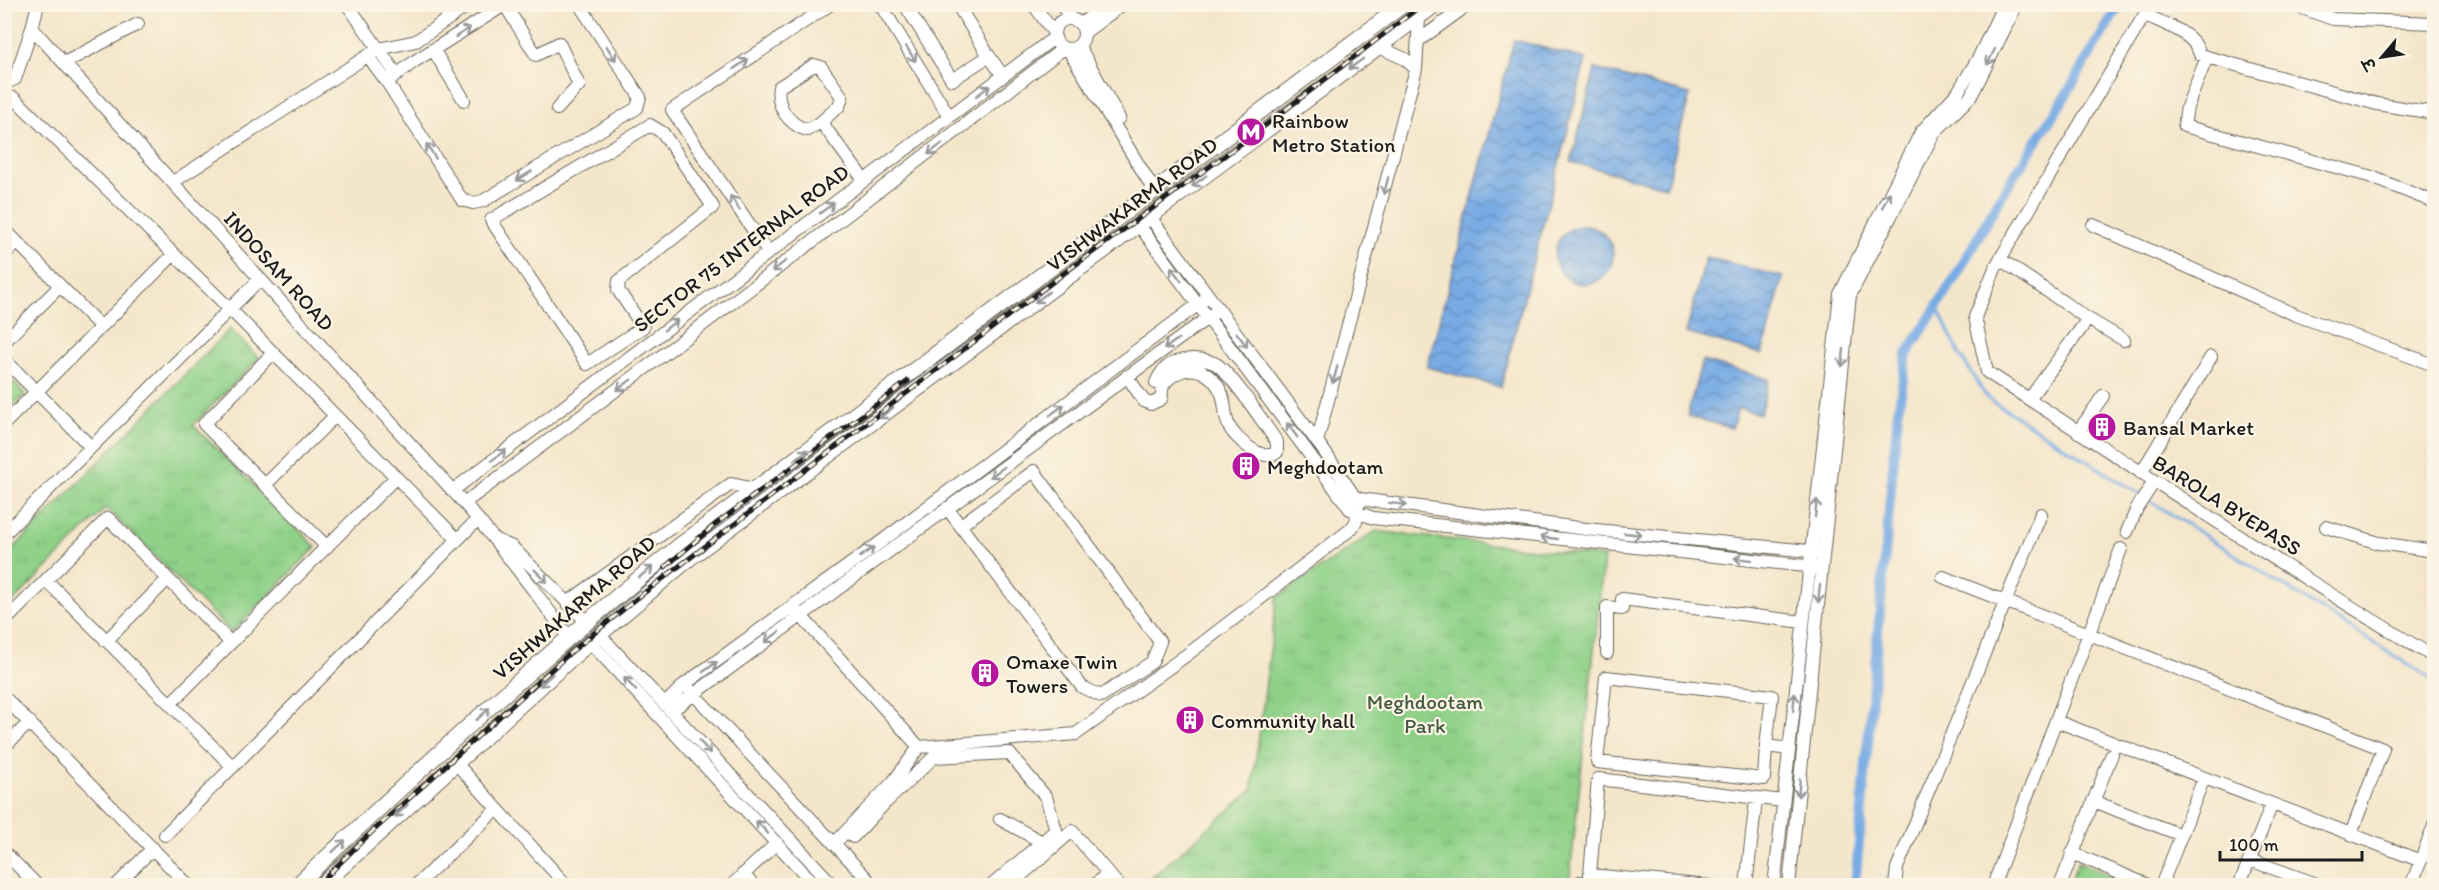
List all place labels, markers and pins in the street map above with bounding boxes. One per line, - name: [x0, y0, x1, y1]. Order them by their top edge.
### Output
- place label: Rainbow Metro Station: [1272, 108, 1395, 157]
- metro station icon: Rainbow Metro Station: [1235, 116, 1267, 148]
- building icon: Bansal Market: [2086, 411, 2118, 443]
- place label: Bansal Market: [2123, 415, 2254, 440]
- building icon: Meghdootam: [1230, 450, 1262, 482]
- place label: Meghdootam: [1267, 454, 1384, 479]
- place label: Omaxe Twin Towers: [1006, 649, 1118, 698]
- building icon: Omaxe Twin Towers: [969, 657, 1001, 689]
- building icon: Community hall: [1174, 704, 1206, 736]
- place label: Community hall: [1211, 708, 1355, 733]

